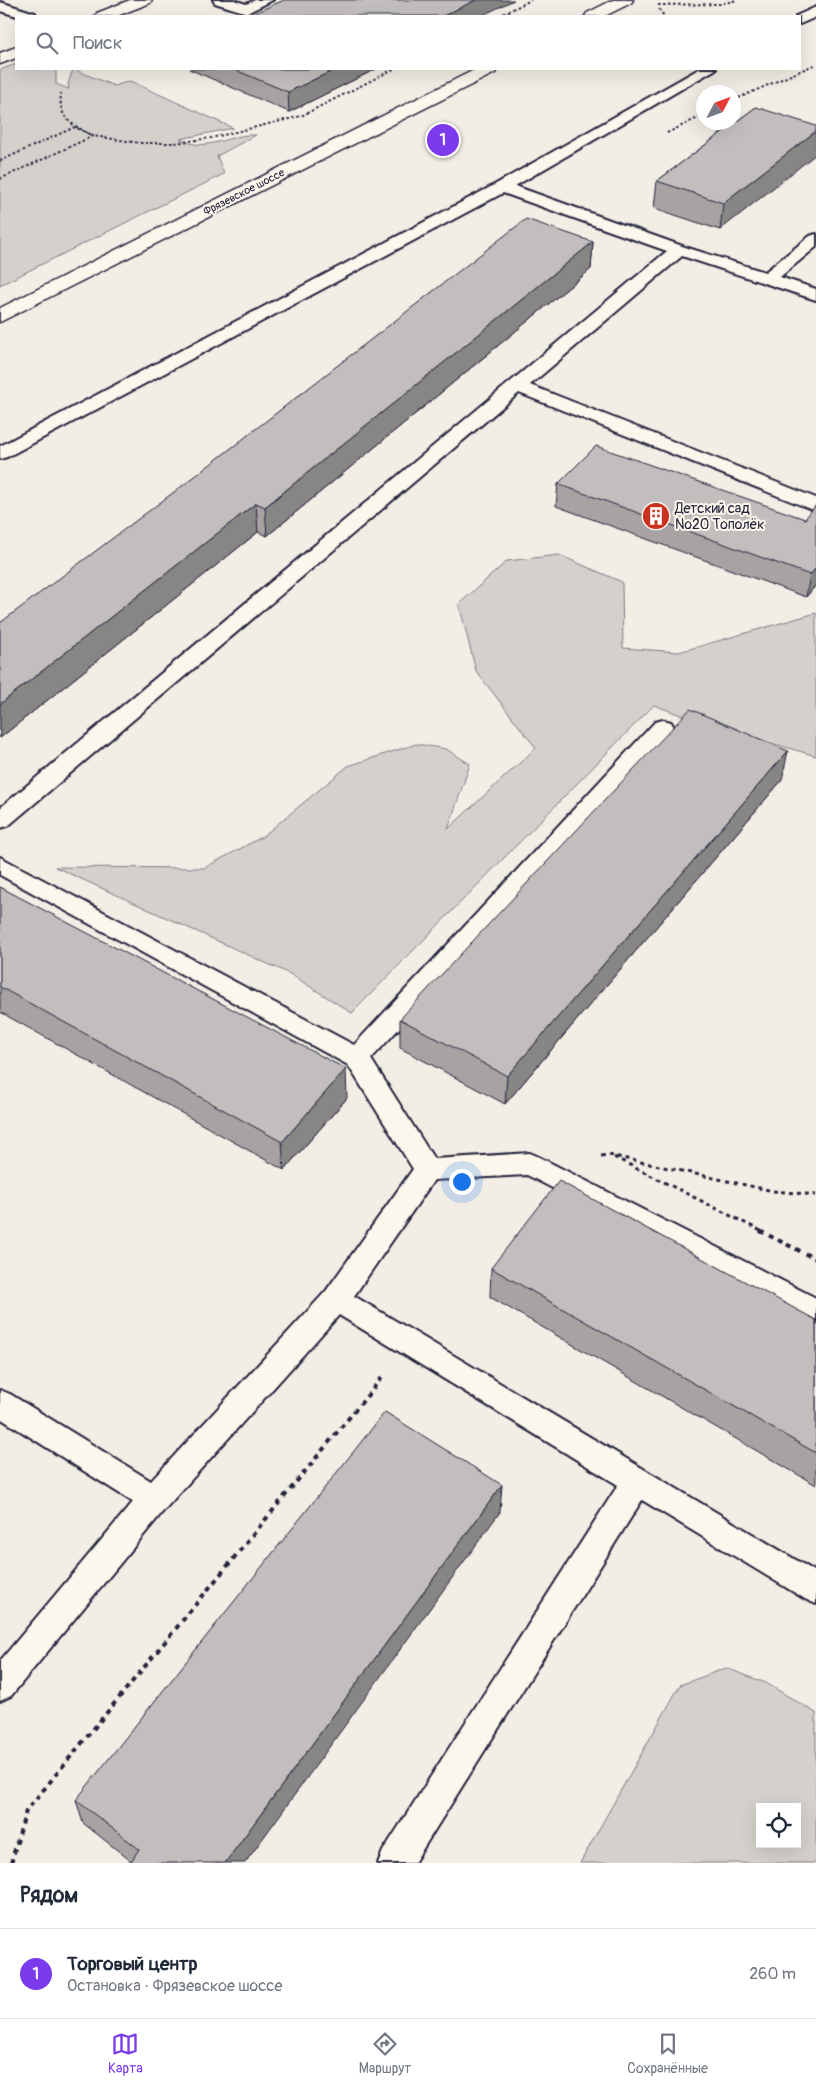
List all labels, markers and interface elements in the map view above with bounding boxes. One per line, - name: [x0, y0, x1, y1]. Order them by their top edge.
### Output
- search box: [15, 15, 801, 70]
- icon: search: [33, 29, 61, 57]
- text: Поиск: [73, 31, 123, 55]
- north arrow: [696, 85, 741, 130]
- pin: 1: [427, 121, 459, 159]
- street label: Фрязевское шоссе: [201, 166, 287, 218]
- place label: Детский сад №20 Тополёк: [674, 500, 765, 533]
- building icon: Детский сад №20 Тополёк: [641, 501, 671, 531]
- your location: [449, 1169, 475, 1195]
- map controls: [756, 1803, 801, 1848]
- button: locate: [756, 1803, 801, 1848]
- text: Рядом: [20, 1882, 78, 1909]
- text: Торговый центр: [67, 1952, 197, 1976]
- text: 1: [33, 1964, 39, 1984]
- text: 260 m: [749, 1964, 796, 1984]
- text: Остановка · Фрязевское шоссе: [67, 1976, 282, 1996]
- tab: Карта: [108, 2030, 143, 2077]
- tab: Маршрут: [359, 2030, 411, 2077]
- tab: Сохранённые: [627, 2030, 708, 2077]

